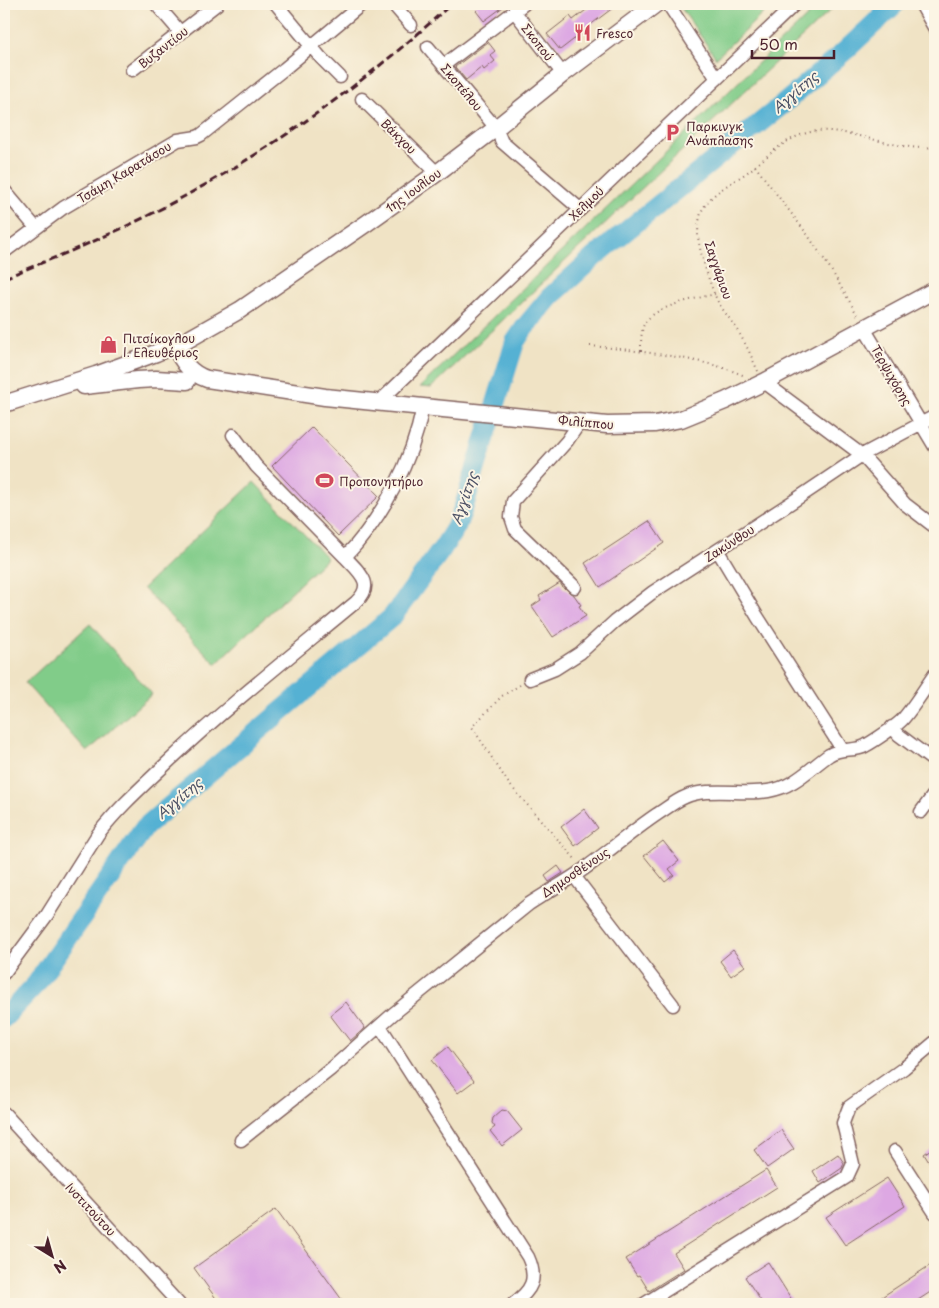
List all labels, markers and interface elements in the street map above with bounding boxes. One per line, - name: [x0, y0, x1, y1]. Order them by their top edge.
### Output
- street label: Σκοπού: [518, 20, 558, 65]
- street label: Βυζαντίου: [134, 22, 192, 72]
- restaurant icon: Fresco: [572, 23, 592, 43]
- place label: Fresco: [596, 24, 633, 42]
- scale bar: [752, 28, 834, 60]
- text: 50 m: [759, 32, 798, 55]
- street label: Σκοπέλου: [437, 60, 487, 115]
- water label: Αγγίτης: [768, 65, 824, 118]
- street label: Βάκχου: [377, 114, 421, 158]
- place label: Παρκινγκ Ανάπλασης: [686, 117, 753, 149]
- parking icon: Παρκινγκ Ανάπλασης: [662, 123, 682, 143]
- street label: Τσάμη Καρατάσου: [74, 137, 174, 207]
- street label: 1ης Ιουλίου: [381, 164, 445, 216]
- street label: Χελμού: [565, 182, 608, 224]
- street label: Σαγγάριου: [701, 238, 737, 302]
- place label: Πιτσίκογλου Ι. Ελευθέριος: [123, 329, 198, 361]
- shop icon: Πιτσίκογλου Ι. Ελευθέριος: [99, 335, 119, 355]
- street label: Τερψιχόρης: [867, 341, 917, 409]
- street label: Φιλίππου: [557, 411, 615, 433]
- water label: Αγγίτης: [445, 467, 483, 527]
- sports icon: Προπονητήριο: [315, 471, 335, 491]
- place label: Προπονητήριο: [339, 472, 423, 490]
- street label: Ζακύνθου: [700, 520, 758, 566]
- water label: Αγγίτης: [151, 771, 208, 824]
- street label: Δημοσθένους: [537, 843, 613, 901]
- street label: Ινστιτούτου: [62, 1178, 121, 1240]
- north arrow: [28, 1230, 78, 1280]
- text: N: [49, 1255, 71, 1279]

